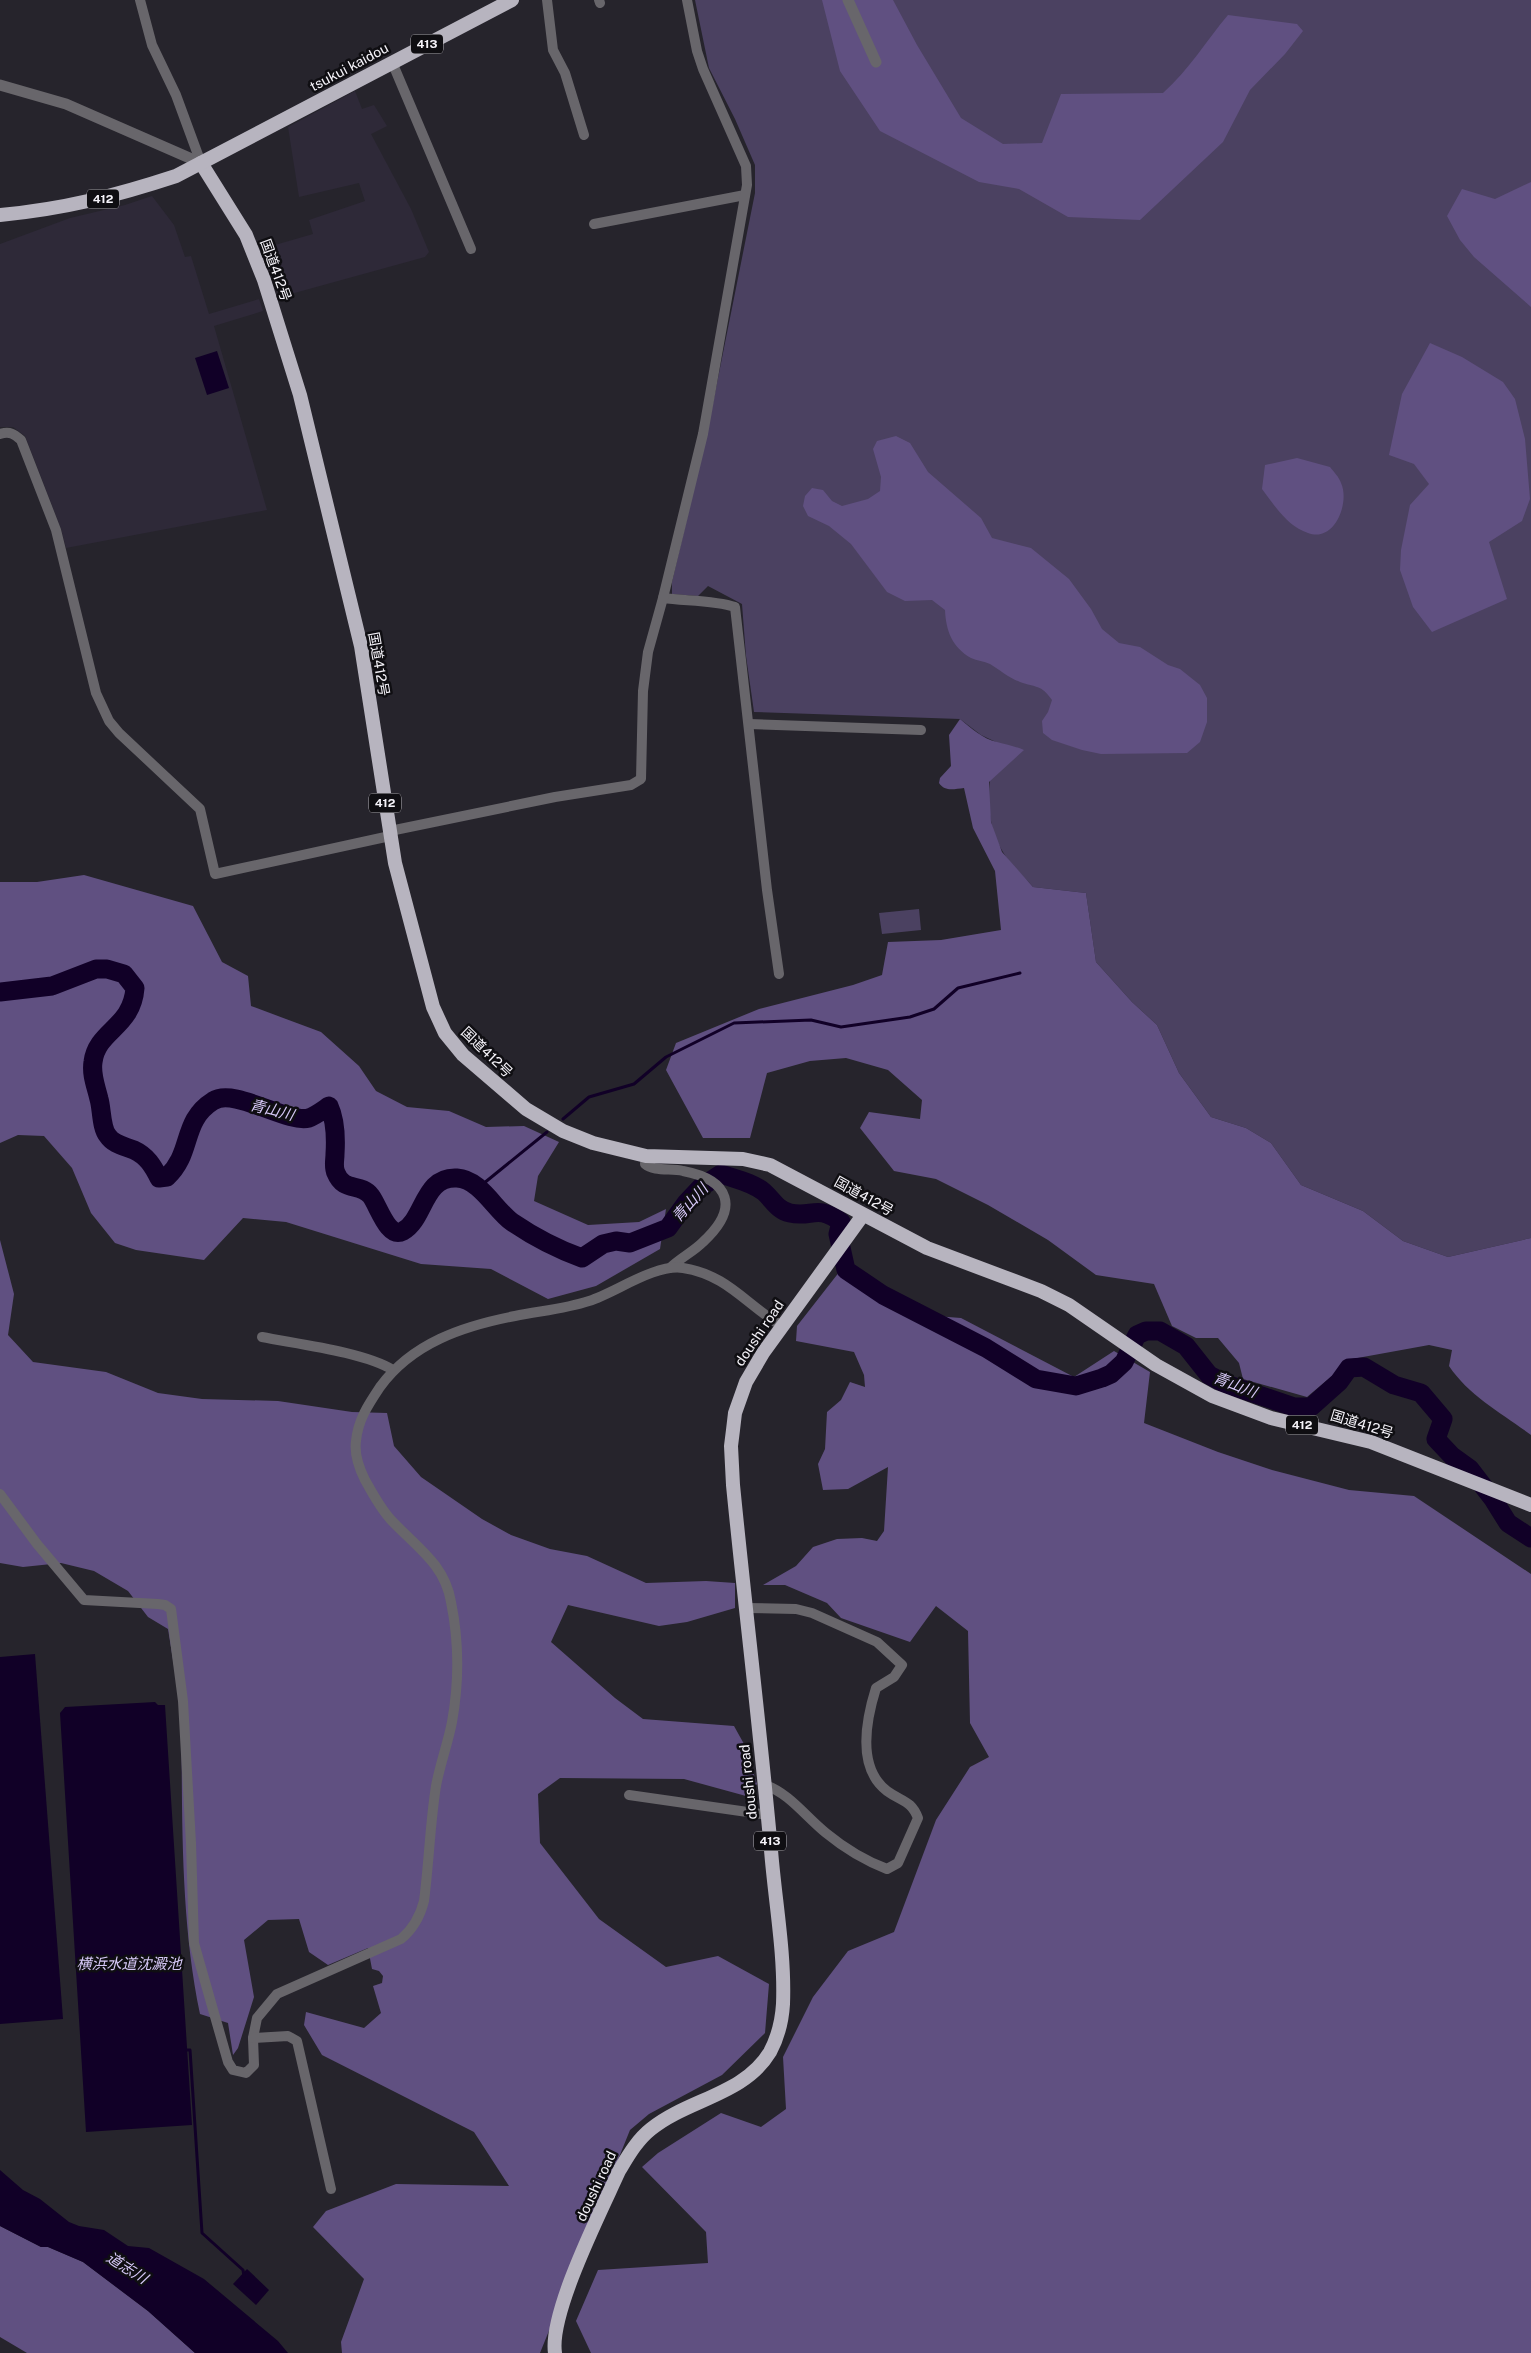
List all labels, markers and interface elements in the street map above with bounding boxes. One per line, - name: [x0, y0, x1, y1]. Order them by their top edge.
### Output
- road number: 413: [411, 34, 443, 54]
- street label: tsukui kaidou: [307, 40, 391, 94]
- road number: 412: [87, 190, 119, 208]
- street label: 国道412号: [257, 237, 295, 303]
- street label: 国道412号: [365, 631, 393, 697]
- road number: 412: [369, 794, 401, 812]
- street label: 国道412号: [458, 1024, 516, 1080]
- water label: 青山川: [248, 1096, 298, 1124]
- street label: 国道412号: [832, 1173, 896, 1219]
- water label: 青山川: [668, 1179, 712, 1225]
- street label: doushi road: [731, 1297, 787, 1369]
- water label: 青山川: [1211, 1369, 1261, 1401]
- street label: 国道412号: [1329, 1407, 1395, 1441]
- road number: 412: [1286, 1416, 1318, 1434]
- street label: doushi road: [736, 1744, 760, 1820]
- road number: 413: [754, 1832, 786, 1850]
- water label: 横浜水道沈澱池: [76, 1955, 183, 1972]
- street label: doushi road: [573, 2148, 619, 2224]
- water label: 道志川: [104, 2248, 153, 2288]

